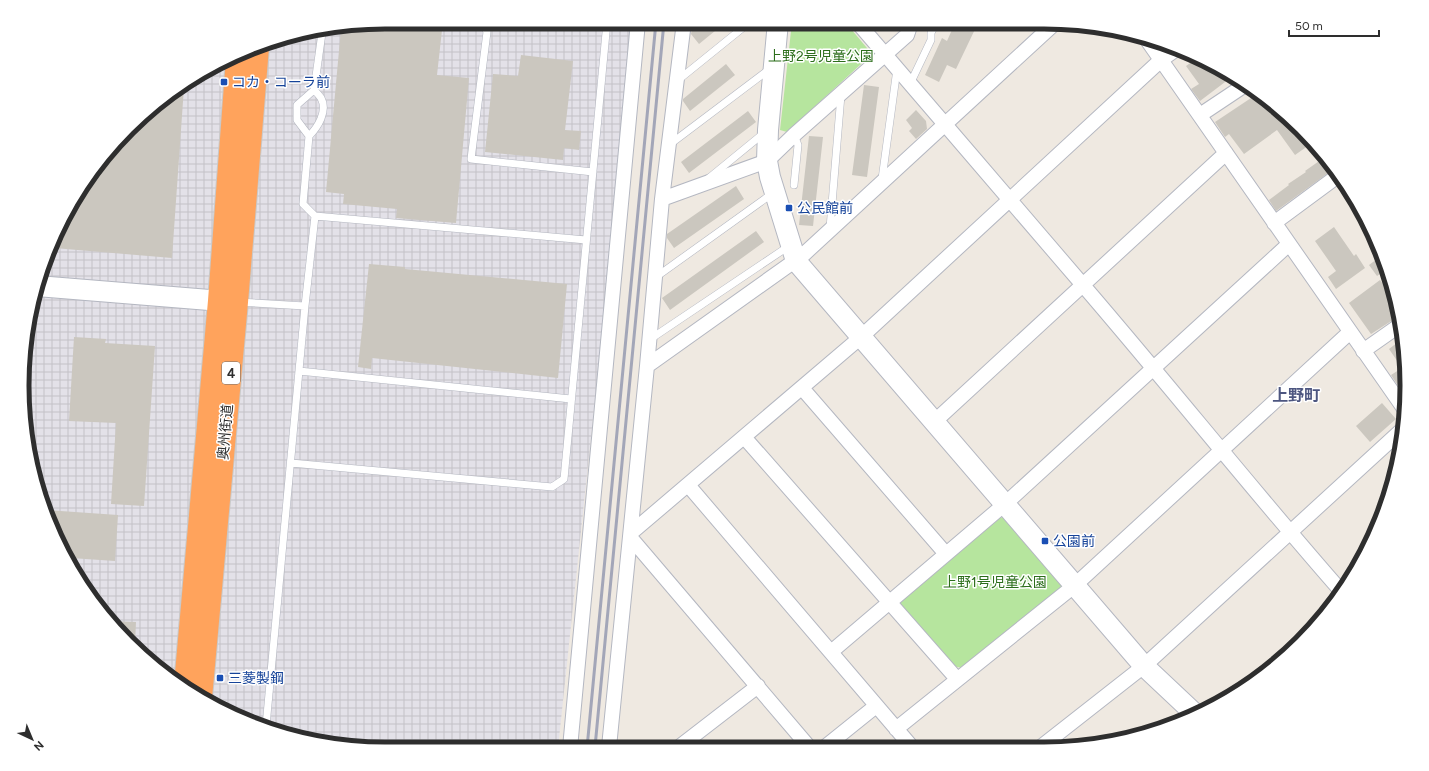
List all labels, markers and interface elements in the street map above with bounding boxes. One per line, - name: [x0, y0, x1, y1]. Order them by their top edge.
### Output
- scale bar: [1289, 12, 1379, 38]
- text: 50 m: [1295, 19, 1323, 33]
- park label: 上野2号児童公園: [768, 48, 874, 65]
- place label: コカ・コーラ前: [232, 74, 330, 91]
- marker: コカ・コーラ前: [219, 77, 229, 87]
- place label: 公民館前: [797, 200, 853, 217]
- marker: 公民館前: [784, 203, 794, 213]
- road number: 4: [222, 362, 240, 384]
- district label: 上野町: [1272, 386, 1320, 405]
- street label: 奥州街道: [215, 403, 236, 461]
- place label: 公園前: [1053, 533, 1095, 550]
- marker: 公園前: [1040, 536, 1050, 546]
- park label: 上野1号児童公園: [943, 574, 1047, 591]
- place label: 三菱製鋼: [228, 670, 284, 687]
- marker: 三菱製鋼: [215, 673, 225, 683]
- north arrow: [12, 719, 52, 759]
- text: N: [31, 738, 46, 753]

